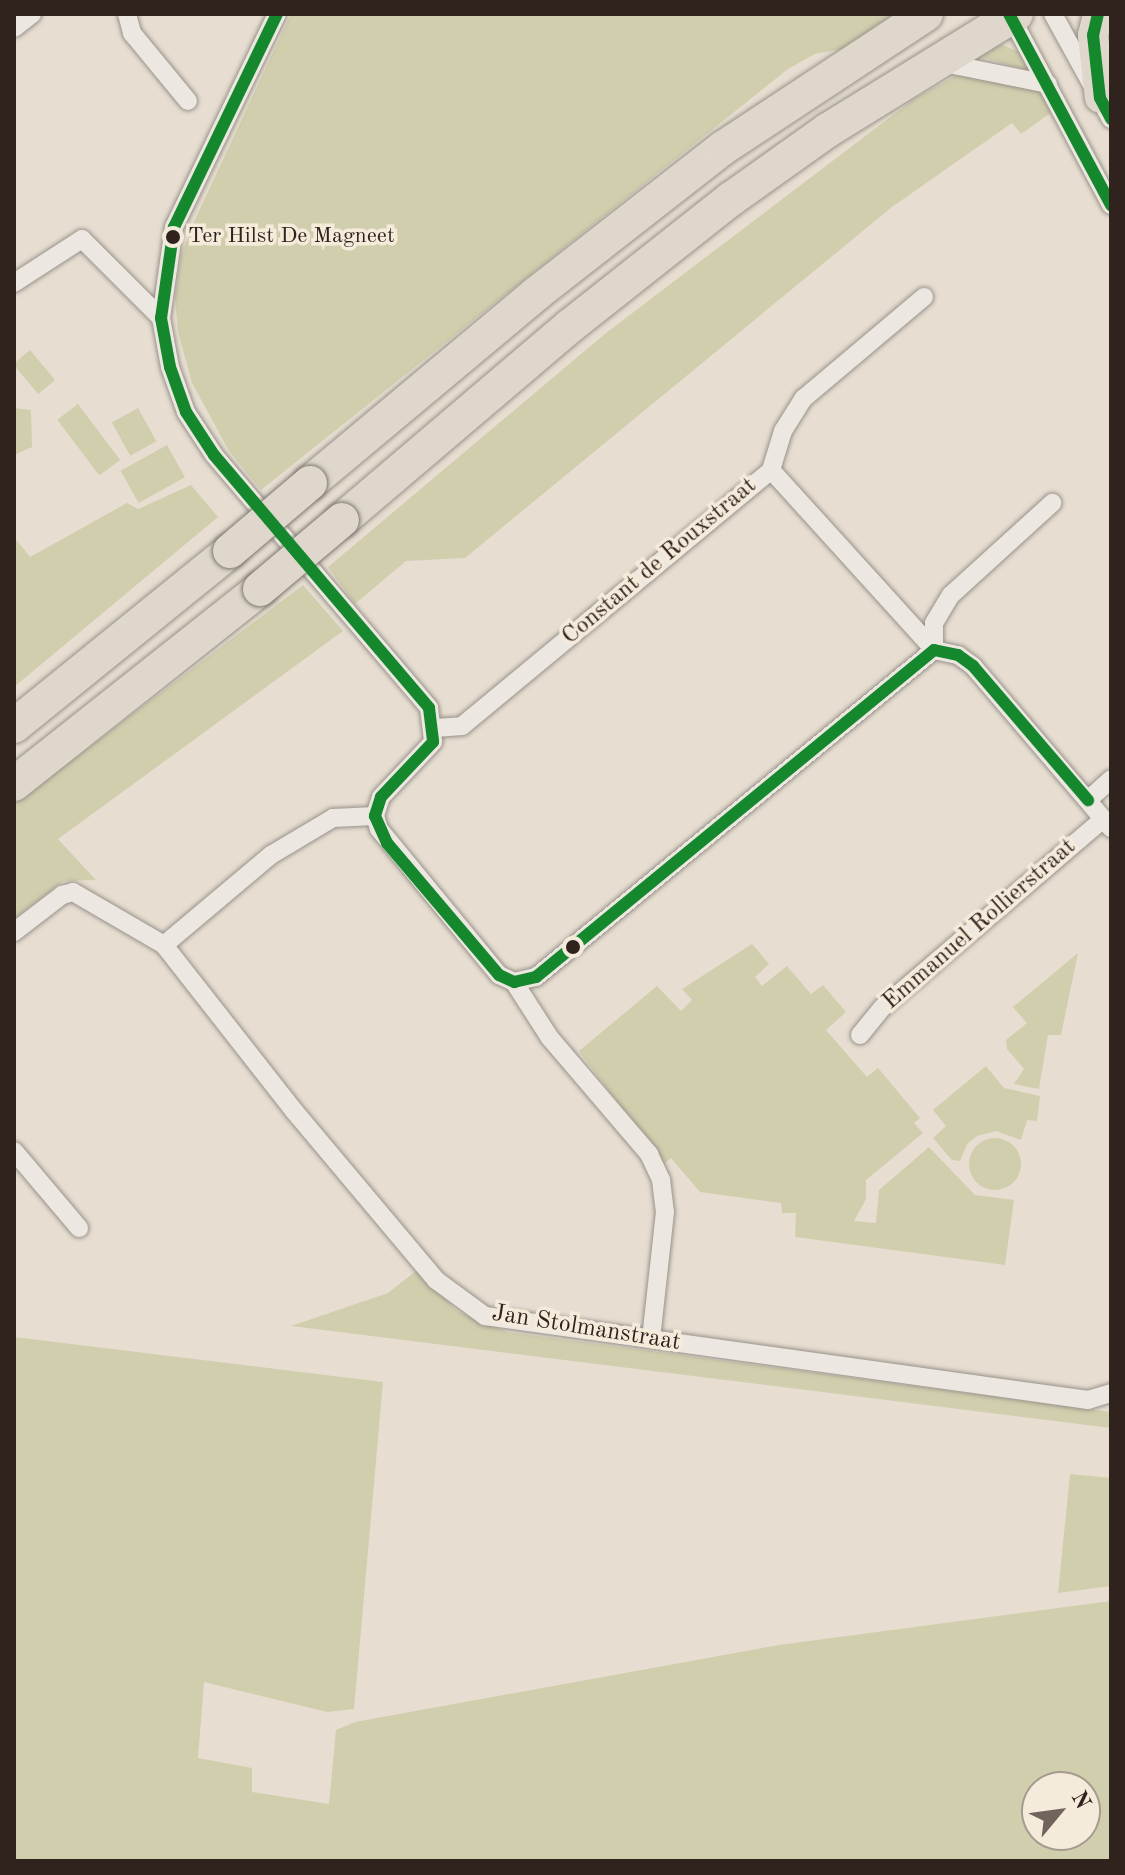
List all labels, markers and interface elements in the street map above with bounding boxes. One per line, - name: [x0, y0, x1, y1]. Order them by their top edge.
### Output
- place label: Ter Hilst De Magneet: [188, 224, 395, 250]
- marker: Ter Hilst De Magneet: [165, 229, 181, 245]
- street label: Constant de Rouxstraat: [557, 472, 763, 652]
- street label: Emmanuel Rollierstraat: [877, 833, 1083, 1017]
- unlabelled marker: [565, 939, 581, 955]
- street label: Jan Stolmanstraat: [490, 1300, 682, 1358]
- north arrow: [1021, 1771, 1101, 1851]
- text: N: [1067, 1788, 1094, 1813]

